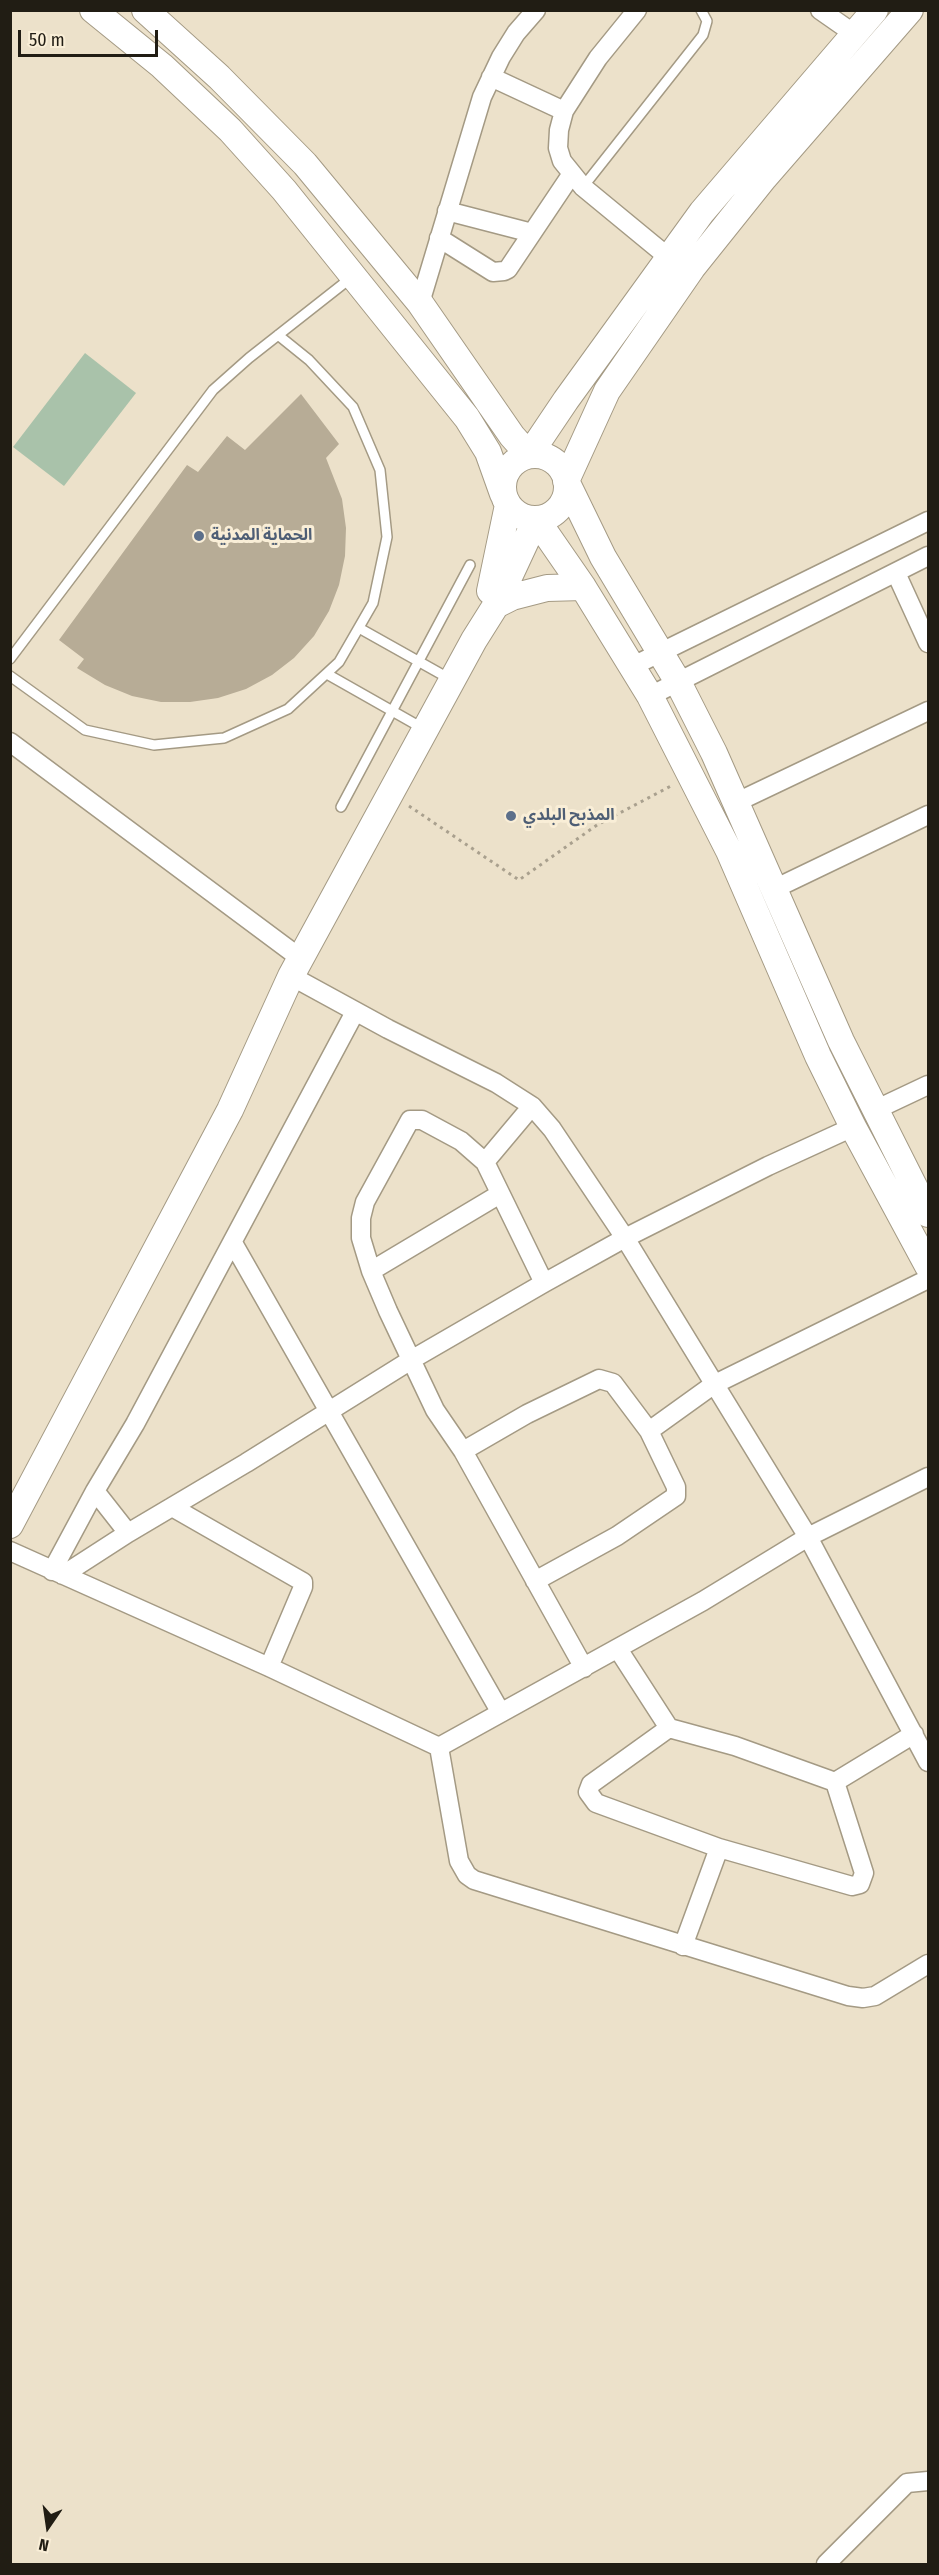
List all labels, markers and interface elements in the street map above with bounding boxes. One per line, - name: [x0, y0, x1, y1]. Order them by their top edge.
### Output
- scale bar: [21, 18, 160, 56]
- text: 50 m: [29, 29, 65, 51]
- place label: الحماية المدنية: [211, 526, 312, 546]
- marker: الحماية المدنية: [192, 529, 206, 543]
- place label: المذبح البلدي: [523, 806, 615, 826]
- marker: المذبح البلدي: [504, 809, 518, 823]
- north arrow: [18, 2497, 78, 2557]
- text: N: [37, 2535, 51, 2555]

